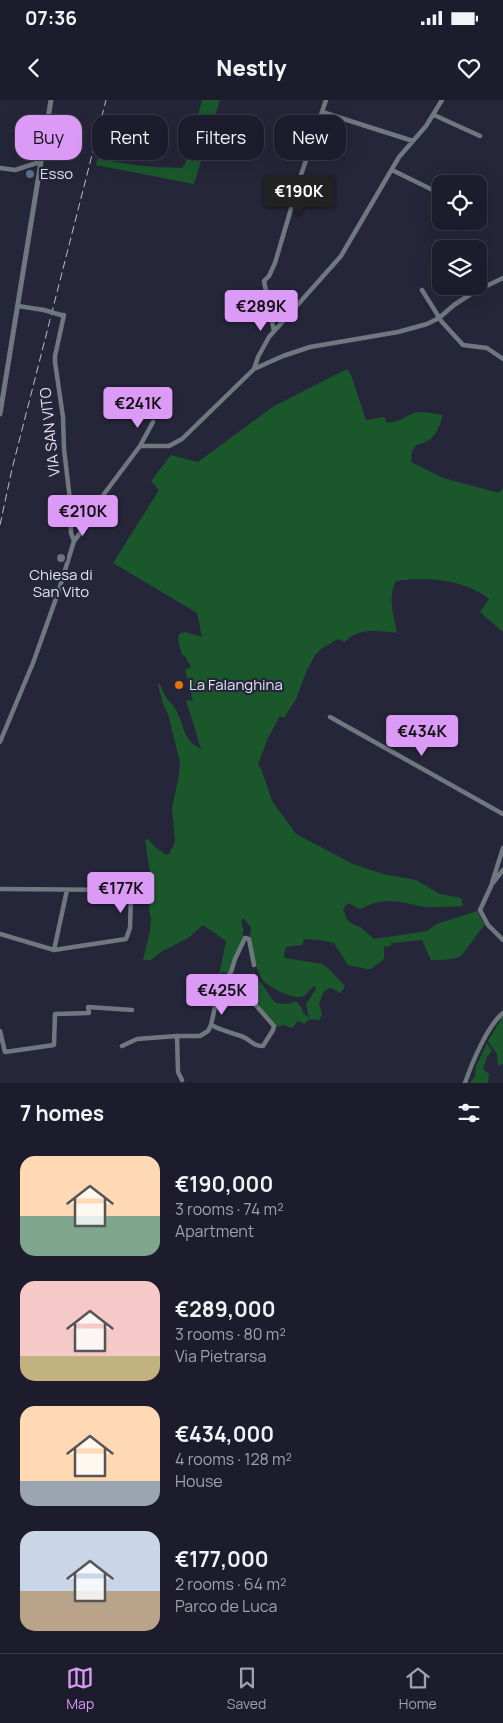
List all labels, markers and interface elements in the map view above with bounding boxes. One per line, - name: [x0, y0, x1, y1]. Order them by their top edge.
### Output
- text: 07:36: [25, 5, 77, 31]
- text: Nestly: [216, 53, 287, 83]
- icon: back: [20, 54, 48, 82]
- icon: heart: [455, 54, 483, 82]
- chip: Buy: [15, 115, 82, 160]
- chip: Rent: [92, 115, 168, 160]
- chip: Filters: [178, 115, 264, 160]
- chip: New: [274, 115, 346, 160]
- place label: Esso: [40, 163, 73, 184]
- marker: Esso: [24, 168, 36, 180]
- pin: €190K: [264, 174, 334, 217]
- map controls: [432, 175, 487, 295]
- button: locate: [432, 175, 487, 230]
- text: €190K: [275, 180, 323, 202]
- button: layers: [432, 240, 487, 295]
- pin: €289K: [226, 290, 296, 332]
- text: €289K: [236, 295, 286, 317]
- street label: VIA SAN VITO: [34, 386, 65, 478]
- pin: €241K: [103, 386, 173, 429]
- text: €241K: [114, 392, 162, 414]
- pin: €210K: [48, 494, 118, 537]
- text: €210K: [59, 500, 107, 522]
- marker: Chiesa di San Vito: [55, 552, 67, 564]
- place label: Chiesa di San Vito: [29, 564, 93, 602]
- place label: La Falanghina: [189, 674, 283, 695]
- marker: La Falanghina: [173, 679, 185, 691]
- pin: €434K: [387, 714, 457, 757]
- text: €434K: [397, 720, 447, 742]
- pin: €177K: [86, 872, 156, 914]
- text: €177K: [98, 877, 144, 899]
- pin: €425K: [187, 974, 257, 1016]
- text: €425K: [197, 979, 247, 1001]
- text: 7 homes: [20, 1099, 104, 1127]
- icon: filters: [455, 1099, 483, 1127]
- text: €190,000: [175, 1170, 273, 1198]
- icon: home: [60, 1176, 120, 1236]
- text: 3 rooms · 74 m²: [175, 1198, 284, 1220]
- text: Apartment: [175, 1220, 254, 1242]
- text: €289,000: [175, 1295, 275, 1323]
- icon: home: [60, 1301, 120, 1361]
- text: 3 rooms · 80 m²: [175, 1323, 286, 1345]
- text: Via Pietrarsa: [175, 1345, 266, 1367]
- text: €434,000: [175, 1420, 274, 1448]
- icon: home: [60, 1426, 120, 1486]
- text: 4 rooms · 128 m²: [175, 1448, 292, 1470]
- text: House: [175, 1470, 223, 1492]
- text: €177,000: [175, 1545, 269, 1573]
- icon: home: [60, 1551, 120, 1611]
- text: 2 rooms · 64 m²: [175, 1573, 286, 1595]
- text: Parco de Luca: [175, 1595, 277, 1617]
- tab: Map: [66, 1664, 94, 1713]
- tab: Saved: [227, 1664, 266, 1713]
- tab: Home: [399, 1664, 437, 1713]

